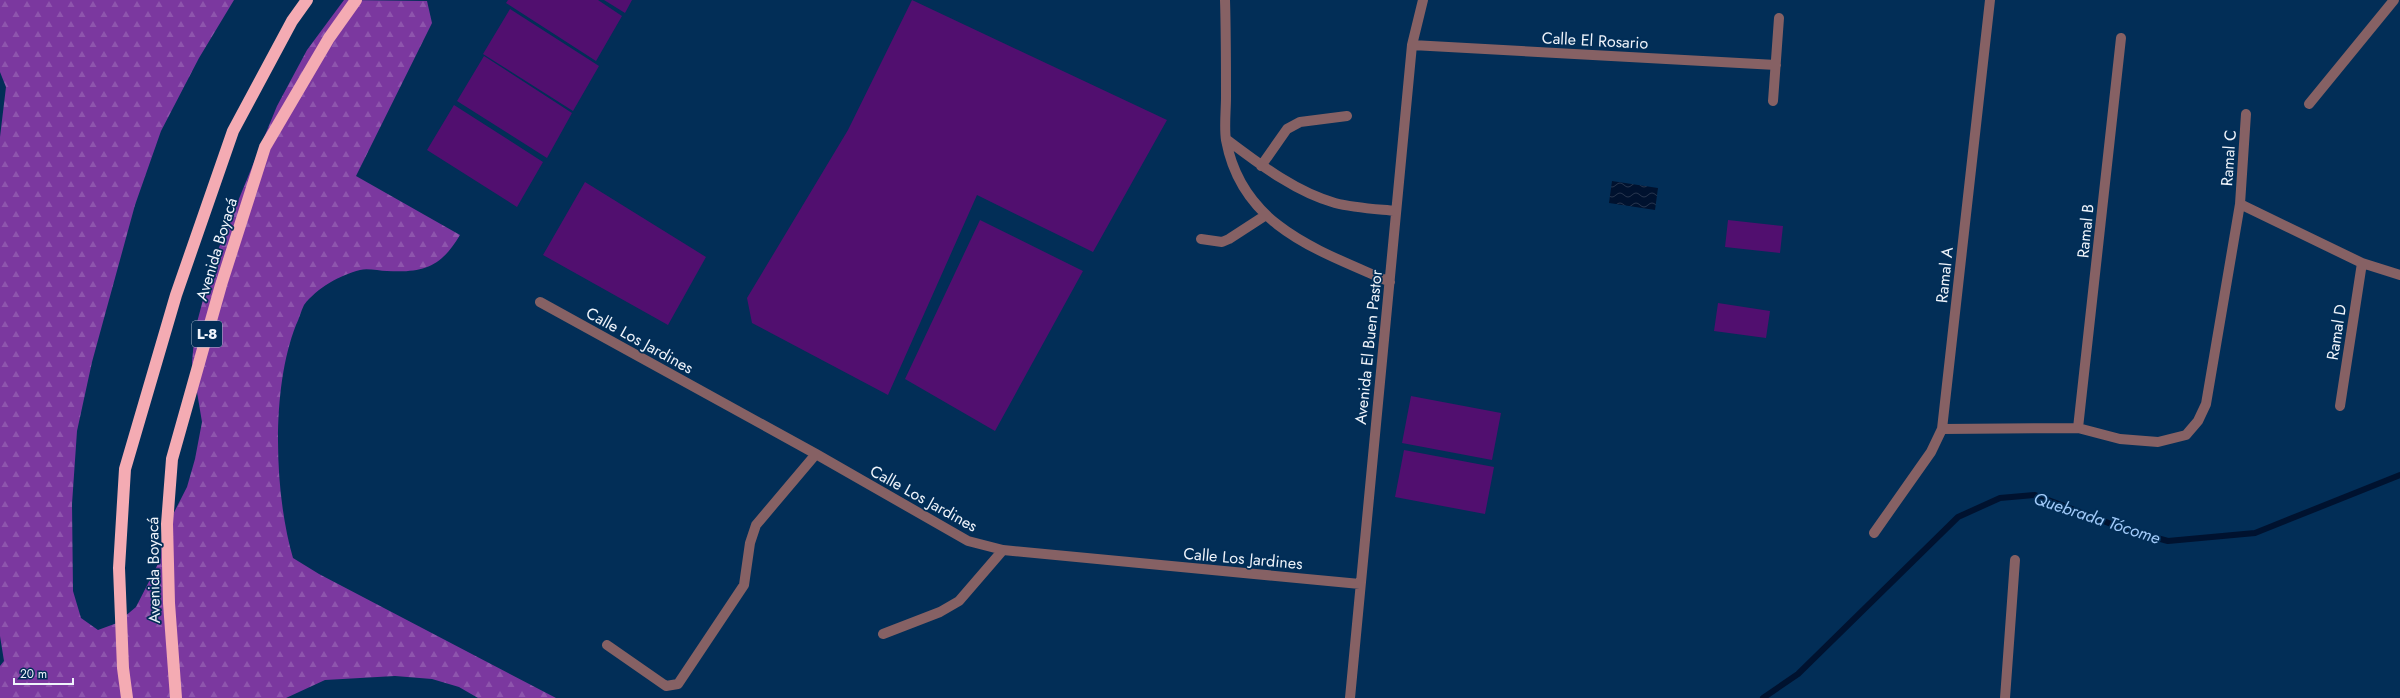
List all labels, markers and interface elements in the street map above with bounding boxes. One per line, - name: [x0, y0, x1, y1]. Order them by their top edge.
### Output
- street label: Calle El Rosario: [1541, 26, 1649, 55]
- street label: Ramal C: [2215, 129, 2242, 187]
- street label: Avenida Boyacá: [190, 195, 243, 303]
- street label: Ramal B: [2071, 203, 2100, 259]
- street label: Ramal A: [1930, 246, 1959, 304]
- street label: Avenida El Buen Pastor: [1349, 268, 1388, 426]
- street label: Calle Los Jardines: [582, 301, 698, 379]
- street label: Ramal D: [2321, 302, 2352, 362]
- road number: L-8: [192, 321, 222, 347]
- street label: Calle Los Jardines: [866, 459, 982, 537]
- water label: Quebrada Tócome: [2031, 486, 2164, 550]
- street label: Avenida Boyacá: [141, 517, 166, 623]
- street label: Calle Los Jardines: [1182, 542, 1304, 575]
- scale bar: [14, 660, 73, 686]
- text: 20 m: [20, 665, 47, 683]

